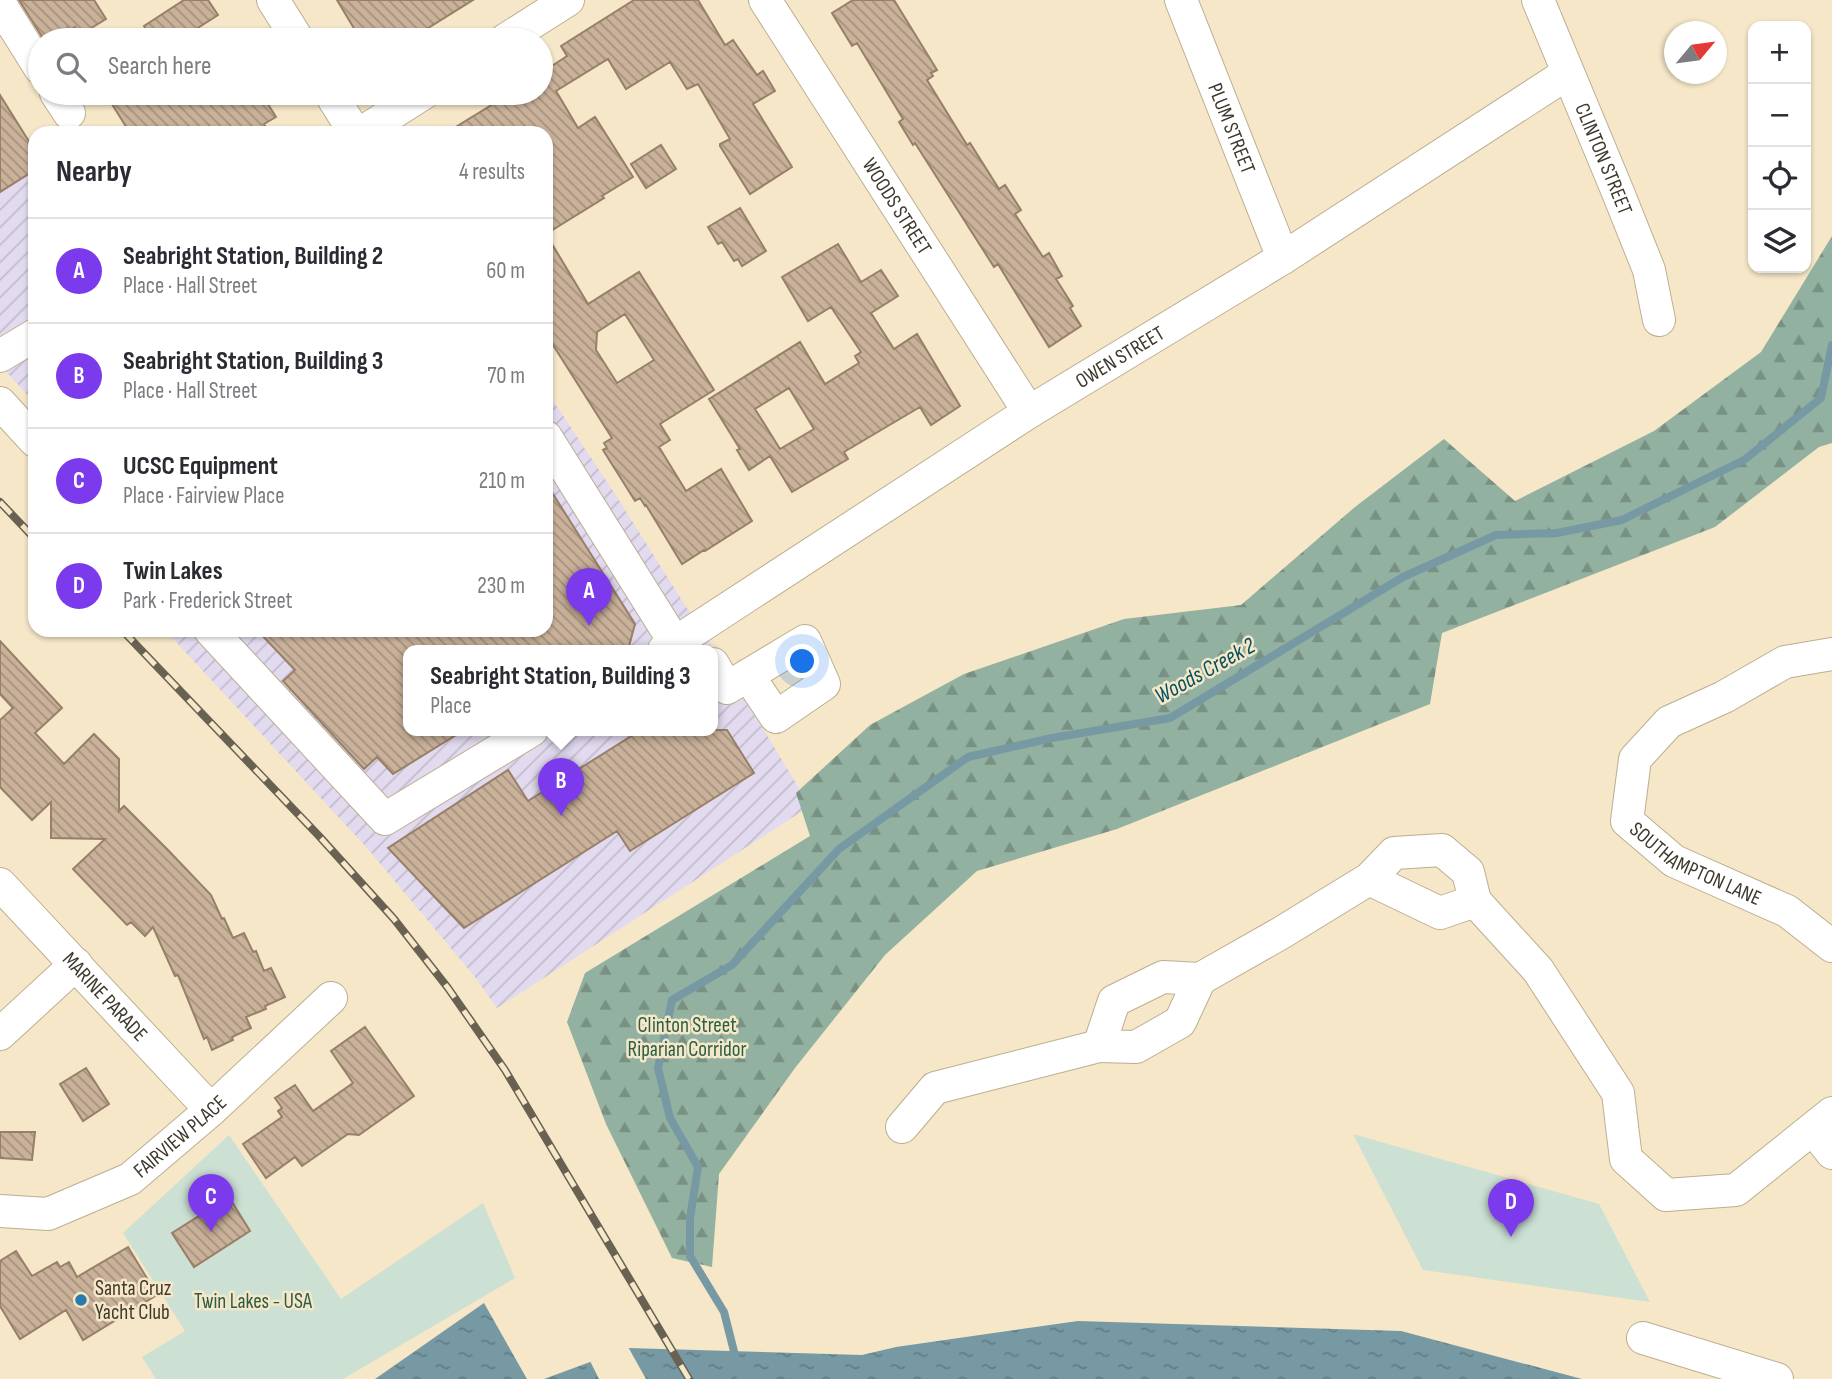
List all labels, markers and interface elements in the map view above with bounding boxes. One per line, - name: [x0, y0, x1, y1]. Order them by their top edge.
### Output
- north arrow: [1664, 21, 1727, 84]
- map controls: [1748, 21, 1811, 273]
- button: +: [1748, 21, 1811, 84]
- search box: [28, 28, 553, 105]
- icon: search: [52, 48, 90, 86]
- text: Search here: [108, 51, 211, 82]
- street label: PLUM STREET: [1203, 79, 1261, 178]
- button: −: [1748, 84, 1811, 147]
- street label: CLINTON STREET: [1570, 99, 1638, 219]
- button: locate: [1748, 147, 1811, 210]
- street label: WOODS STREET: [857, 153, 938, 260]
- text: Nearby: [56, 154, 132, 190]
- text: 4 results: [459, 158, 525, 186]
- button: layers: [1748, 210, 1811, 273]
- text: Seabright Station, Building 2: [123, 241, 383, 272]
- text: A: [74, 257, 84, 285]
- text: 60 m: [486, 257, 525, 285]
- text: Place · Hall Street: [123, 272, 257, 300]
- street label: OWEN STREET: [1071, 320, 1169, 393]
- text: Seabright Station, Building 3: [123, 346, 383, 377]
- text: B: [74, 362, 84, 390]
- text: 70 m: [487, 362, 525, 390]
- text: Place · Hall Street: [123, 377, 257, 405]
- text: UCSC Equipment: [123, 451, 278, 482]
- text: C: [73, 467, 85, 495]
- text: 210 m: [479, 467, 525, 495]
- text: Place · Fairview Place: [123, 482, 284, 510]
- text: Twin Lakes: [123, 556, 223, 587]
- pin: A: [566, 568, 612, 626]
- text: D: [73, 572, 85, 600]
- text: 230 m: [477, 572, 525, 600]
- text: Park · Frederick Street: [123, 587, 293, 615]
- water label: Woods Creek 2: [1150, 632, 1261, 710]
- your location: [785, 644, 819, 678]
- popup: [403, 645, 718, 736]
- text: Seabright Station, Building 3: [430, 661, 691, 692]
- text: Place: [430, 692, 472, 720]
- pin: B: [538, 758, 584, 816]
- street label: SOUTHAMPTON LANE: [1625, 816, 1765, 911]
- street label: MARINE PARADE: [57, 947, 153, 1046]
- park label: Clinton Street Riparian Corridor: [628, 1013, 746, 1062]
- street label: FAIRVIEW PLACE: [128, 1090, 232, 1183]
- pin: C: [188, 1174, 234, 1232]
- pin: D: [1488, 1179, 1534, 1237]
- place label: Santa Cruz Yacht Club: [95, 1276, 172, 1325]
- park label: Twin Lakes - USA: [194, 1289, 313, 1314]
- marker: Santa Cruz Yacht Club: [73, 1292, 89, 1308]

